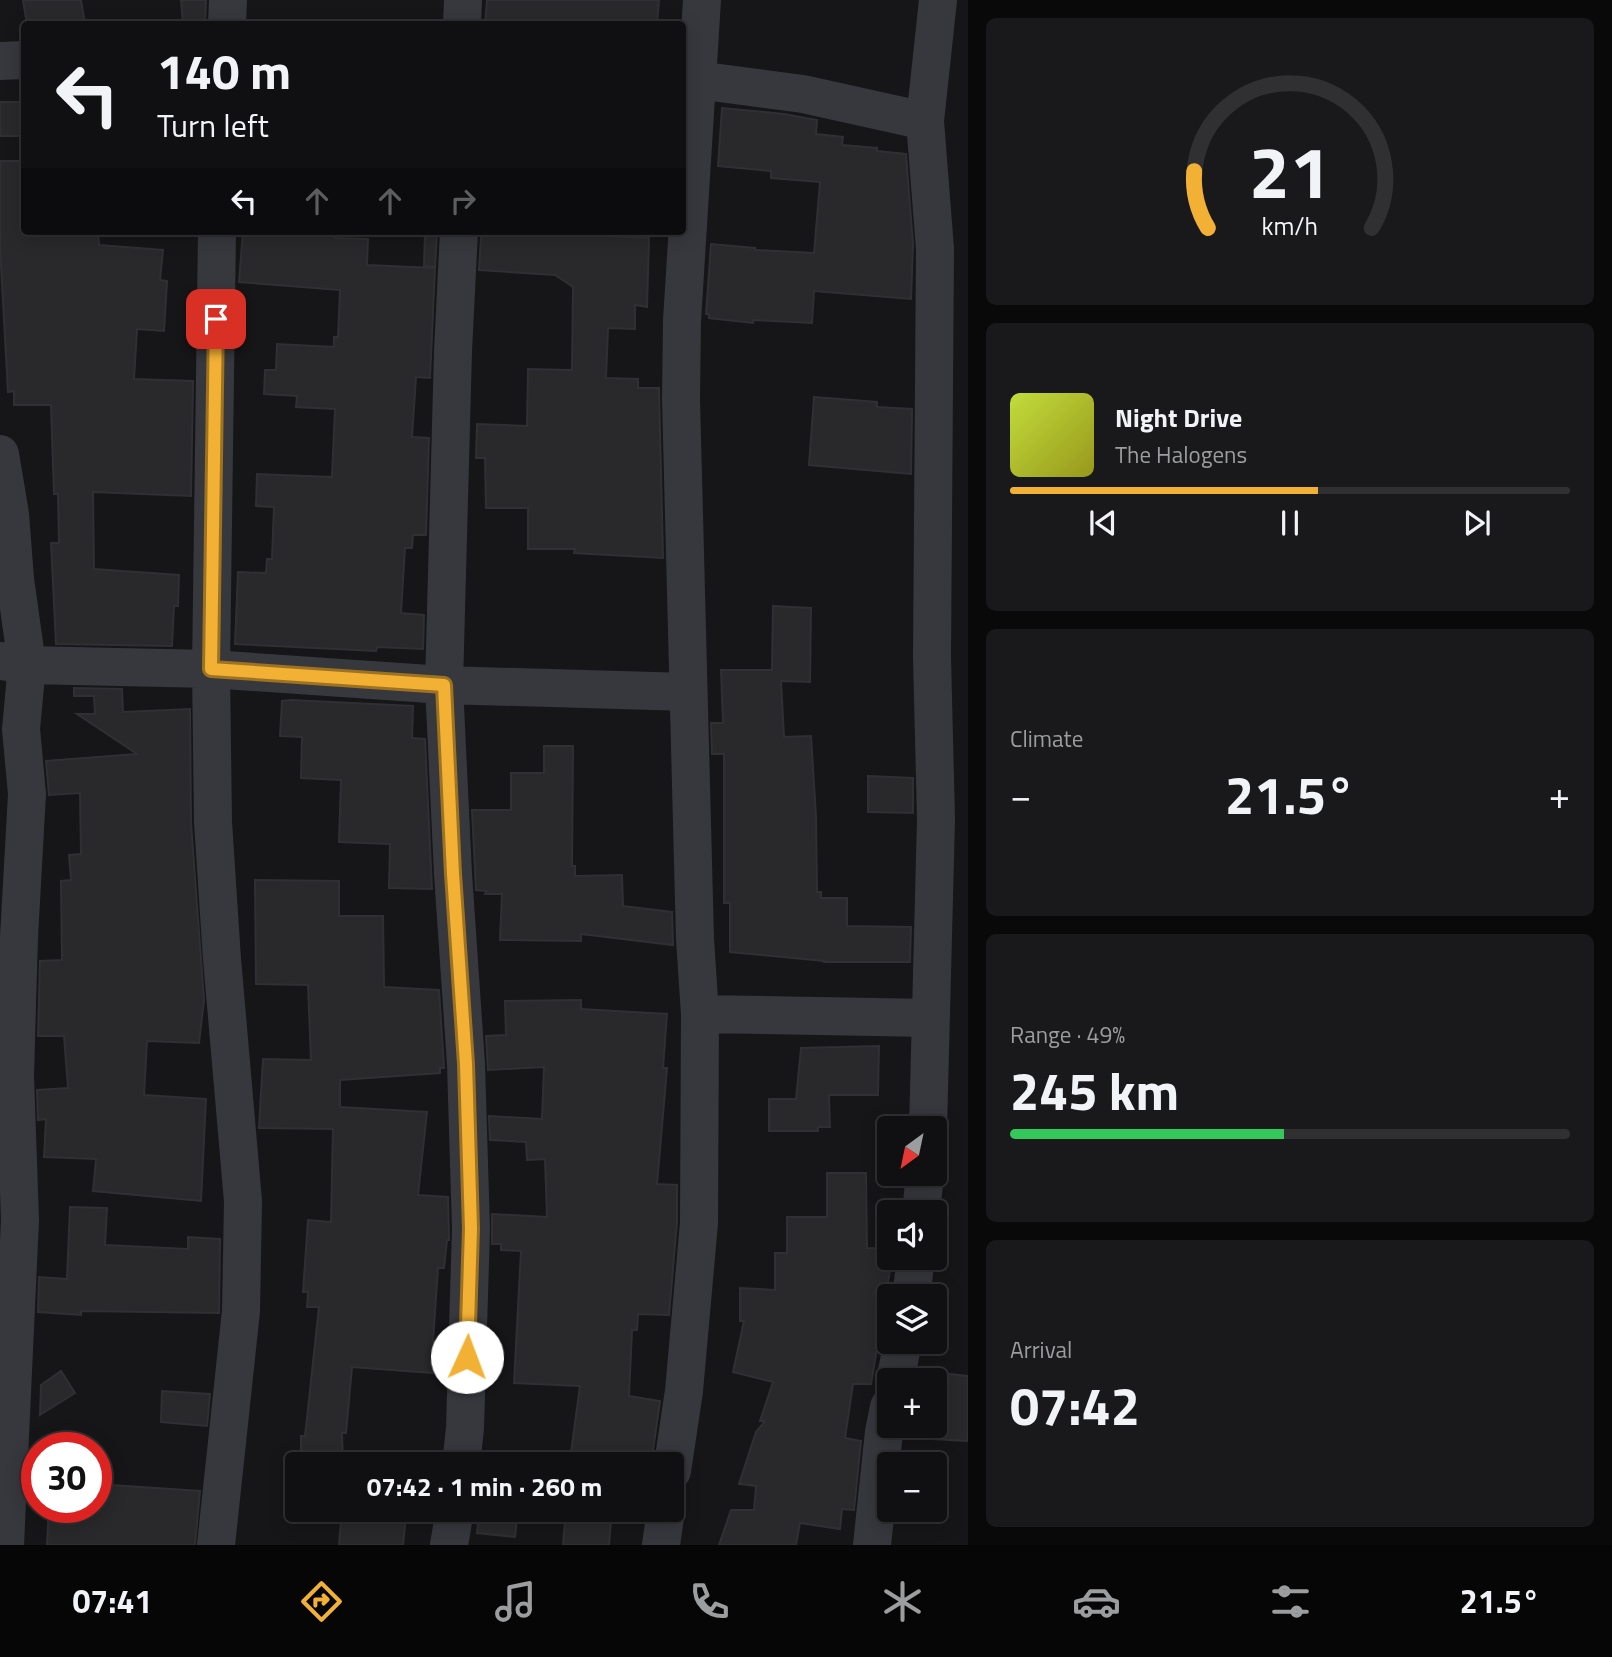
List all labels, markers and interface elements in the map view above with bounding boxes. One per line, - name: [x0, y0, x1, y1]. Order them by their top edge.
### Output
- text: 140 m: [157, 33, 291, 108]
- icon: left: [42, 49, 133, 140]
- text: Turn left: [157, 101, 269, 149]
- text: 21: [1249, 116, 1331, 226]
- icon: left: [225, 182, 263, 220]
- icon: ahead: [298, 182, 336, 220]
- icon: ahead: [371, 182, 409, 220]
- icon: right: [444, 182, 482, 220]
- text: km/h: [1262, 207, 1318, 245]
- pin: [186, 289, 246, 349]
- icon: arrive: [197, 300, 235, 338]
- text: Night Drive: [1115, 398, 1242, 437]
- text: The Halogens: [1115, 437, 1247, 472]
- icon: previous: [1084, 504, 1122, 542]
- icon: pause: [1271, 504, 1309, 542]
- icon: next: [1458, 504, 1496, 542]
- text: Climate: [1010, 721, 1083, 756]
- text: 21.5°: [1225, 755, 1355, 834]
- text: −: [1010, 766, 1031, 824]
- text: +: [1549, 766, 1570, 824]
- text: Range · 49%: [1010, 1017, 1125, 1052]
- text: 245 km: [1010, 1051, 1179, 1130]
- north arrow: [877, 1116, 947, 1186]
- map controls: [877, 1116, 947, 1522]
- button: sound: [877, 1200, 947, 1270]
- button: layers: [877, 1284, 947, 1354]
- position arrow: [430, 1320, 504, 1394]
- text: Arrival: [1010, 1332, 1072, 1367]
- text: 07:42: [1010, 1366, 1140, 1445]
- button: +: [877, 1368, 947, 1438]
- speed limit sign: 30: [21, 1432, 112, 1523]
- button: −: [877, 1452, 947, 1522]
- text: 07:42 · 1 min · 260 m: [367, 1467, 602, 1506]
- text: 07:41: [72, 1577, 152, 1625]
- icon: directions: [297, 1577, 346, 1626]
- icon: music: [491, 1577, 540, 1626]
- icon: phone: [685, 1577, 734, 1626]
- icon: climate: [878, 1577, 927, 1626]
- icon: car: [1072, 1577, 1121, 1626]
- icon: filters: [1266, 1577, 1315, 1626]
- text: 21.5°: [1460, 1577, 1540, 1625]

